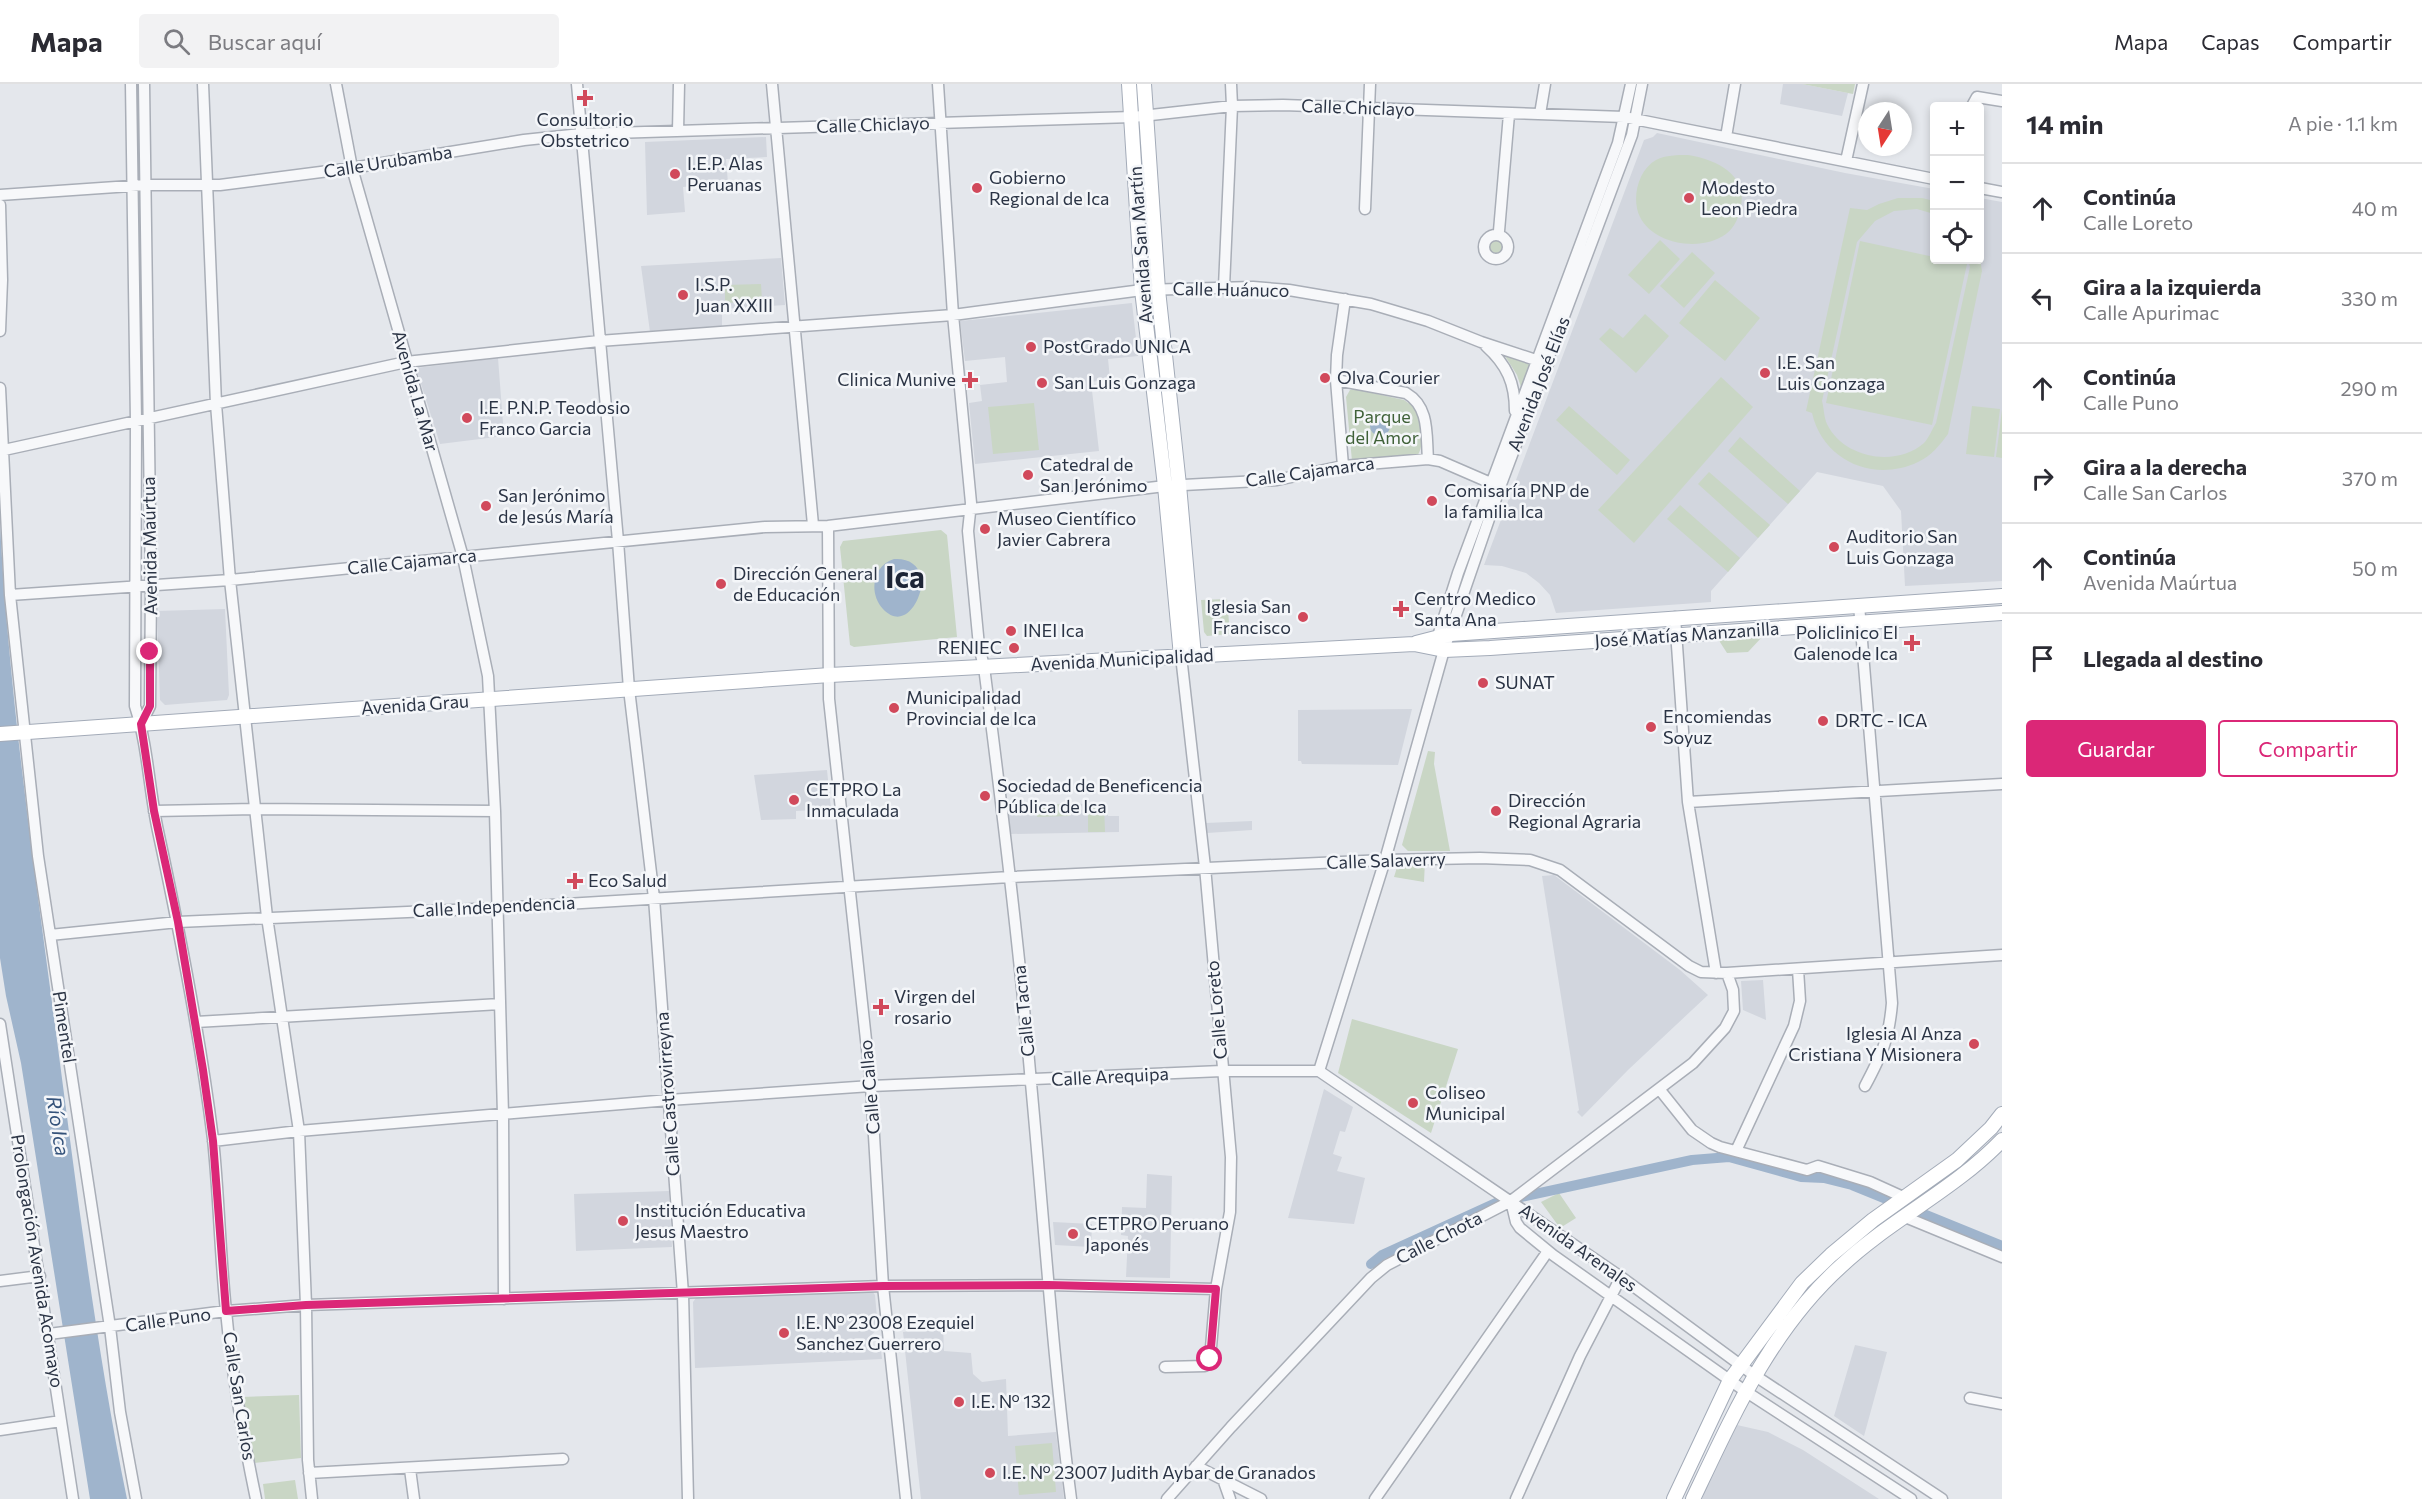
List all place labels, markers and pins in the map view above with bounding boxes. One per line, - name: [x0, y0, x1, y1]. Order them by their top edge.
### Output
- marker: Consultorio Obstetrico: [576, 89, 594, 107]
- place label: Consultorio Obstetrico: [537, 108, 633, 151]
- place label: I.E.P. Alas Peruanas: [687, 152, 763, 195]
- place label: Gobierno Regional de Ica: [989, 166, 1110, 209]
- marker: I.E.P. Alas Peruanas: [668, 167, 682, 181]
- place label: Modesto Leon Piedra: [1701, 176, 1798, 219]
- marker: Gobierno Regional de Ica: [970, 181, 984, 195]
- marker: Modesto Leon Piedra: [1682, 191, 1696, 205]
- place label: I.S.P. Juan XXIII: [695, 273, 773, 316]
- marker: I.S.P. Juan XXIII: [676, 288, 690, 302]
- place label: PostGrado UNICA: [1043, 335, 1191, 357]
- marker: PostGrado UNICA: [1024, 340, 1038, 354]
- place label: I.E. San Luis Gonzaga: [1777, 351, 1885, 394]
- place label: Olva Courier: [1337, 366, 1440, 388]
- marker: I.E. San Luis Gonzaga: [1758, 366, 1772, 380]
- place label: Clinica Munive: [837, 368, 956, 390]
- marker: Clinica Munive: [961, 371, 979, 389]
- place label: San Luis Gonzaga: [1054, 371, 1196, 393]
- marker: Olva Courier: [1318, 371, 1332, 385]
- marker: San Luis Gonzaga: [1035, 376, 1049, 390]
- place label: I.E. P.N.P. Teodosio Franco Garcia: [479, 396, 630, 439]
- marker: I.E. P.N.P. Teodosio Franco Garcia: [460, 411, 474, 425]
- place label: Catedral de San Jerónimo: [1040, 453, 1148, 496]
- marker: Catedral de San Jerónimo: [1021, 468, 1035, 482]
- place label: Comisaría PNP de la familia Ica: [1444, 479, 1589, 522]
- place label: San Jerónimo de Jesús María: [498, 484, 614, 527]
- marker: Comisaría PNP de la familia Ica: [1425, 494, 1439, 508]
- marker: San Jerónimo de Jesús María: [479, 499, 493, 513]
- place label: Museo Científico Javier Cabrera: [997, 507, 1136, 550]
- marker: Museo Científico Javier Cabrera: [978, 522, 992, 536]
- place label: Auditorio San Luis Gonzaga: [1846, 525, 1958, 568]
- marker: Auditorio San Luis Gonzaga: [1827, 540, 1841, 554]
- place label: Dirección General de Educación: [733, 562, 878, 605]
- marker: Dirección General de Educación: [714, 577, 728, 591]
- place label: Centro Medico Santa Ana: [1414, 587, 1536, 630]
- place label: Iglesia San Francisco: [1206, 595, 1291, 638]
- marker: Centro Medico Santa Ana: [1392, 600, 1410, 618]
- marker: Iglesia San Francisco: [1296, 610, 1310, 624]
- place label: INEI Ica: [1023, 619, 1084, 641]
- place label: Policlinico El Galenode Ica: [1794, 621, 1898, 664]
- marker: INEI Ica: [1004, 624, 1018, 638]
- marker: Policlinico El Galenode Ica: [1903, 634, 1921, 652]
- place label: RENIEC: [938, 636, 1002, 658]
- marker: RENIEC: [1007, 641, 1021, 655]
- place label: SUNAT: [1495, 671, 1555, 693]
- marker: SUNAT: [1476, 676, 1490, 690]
- place label: Municipalidad Provincial de Ica: [906, 686, 1036, 729]
- marker: Municipalidad Provincial de Ica: [887, 701, 901, 715]
- place label: Encomiendas Soyuz: [1663, 705, 1772, 748]
- place label: DRTC - ICA: [1835, 709, 1928, 731]
- marker: DRTC - ICA: [1816, 714, 1830, 728]
- marker: Encomiendas Soyuz: [1644, 720, 1658, 734]
- place label: Sociedad de Beneficencia Pública de Ica: [997, 774, 1203, 817]
- place label: CETPRO La Inmaculada: [806, 778, 902, 821]
- marker: Sociedad de Beneficencia Pública de Ica: [978, 789, 992, 803]
- place label: Dirección Regional Agraria: [1508, 789, 1641, 832]
- marker: CETPRO La Inmaculada: [787, 793, 801, 807]
- marker: Dirección Regional Agraria: [1489, 804, 1503, 818]
- place label: Eco Salud: [588, 869, 667, 891]
- marker: Eco Salud: [566, 872, 584, 890]
- place label: Virgen del rosario: [894, 985, 975, 1028]
- marker: Virgen del rosario: [872, 998, 890, 1016]
- place label: Iglesia Al Anza Cristiana Y Misionera: [1788, 1022, 1962, 1065]
- marker: Iglesia Al Anza Cristiana Y Misionera: [1967, 1037, 1981, 1051]
- place label: Coliseo Municipal: [1425, 1081, 1505, 1124]
- marker: Coliseo Municipal: [1406, 1096, 1420, 1110]
- place label: Institución Educativa Jesus Maestro: [635, 1199, 806, 1242]
- place label: CETPRO Peruano Japonés: [1085, 1212, 1229, 1255]
- marker: Institución Educativa Jesus Maestro: [616, 1214, 630, 1228]
- marker: CETPRO Peruano Japonés: [1066, 1227, 1080, 1241]
- place label: I.E. Nº 23008 Ezequiel Sanchez Guerrero: [796, 1311, 975, 1354]
- marker: I.E. Nº 23008 Ezequiel Sanchez Guerrero: [777, 1326, 791, 1340]
- place label: I.E. Nº 132: [971, 1390, 1051, 1412]
- marker: I.E. Nº 132: [952, 1395, 966, 1409]
- place label: I.E. Nº 23007 Judith Aybar de Granados: [1002, 1461, 1316, 1483]
- marker: I.E. Nº 23007 Judith Aybar de Granados: [983, 1466, 997, 1480]

